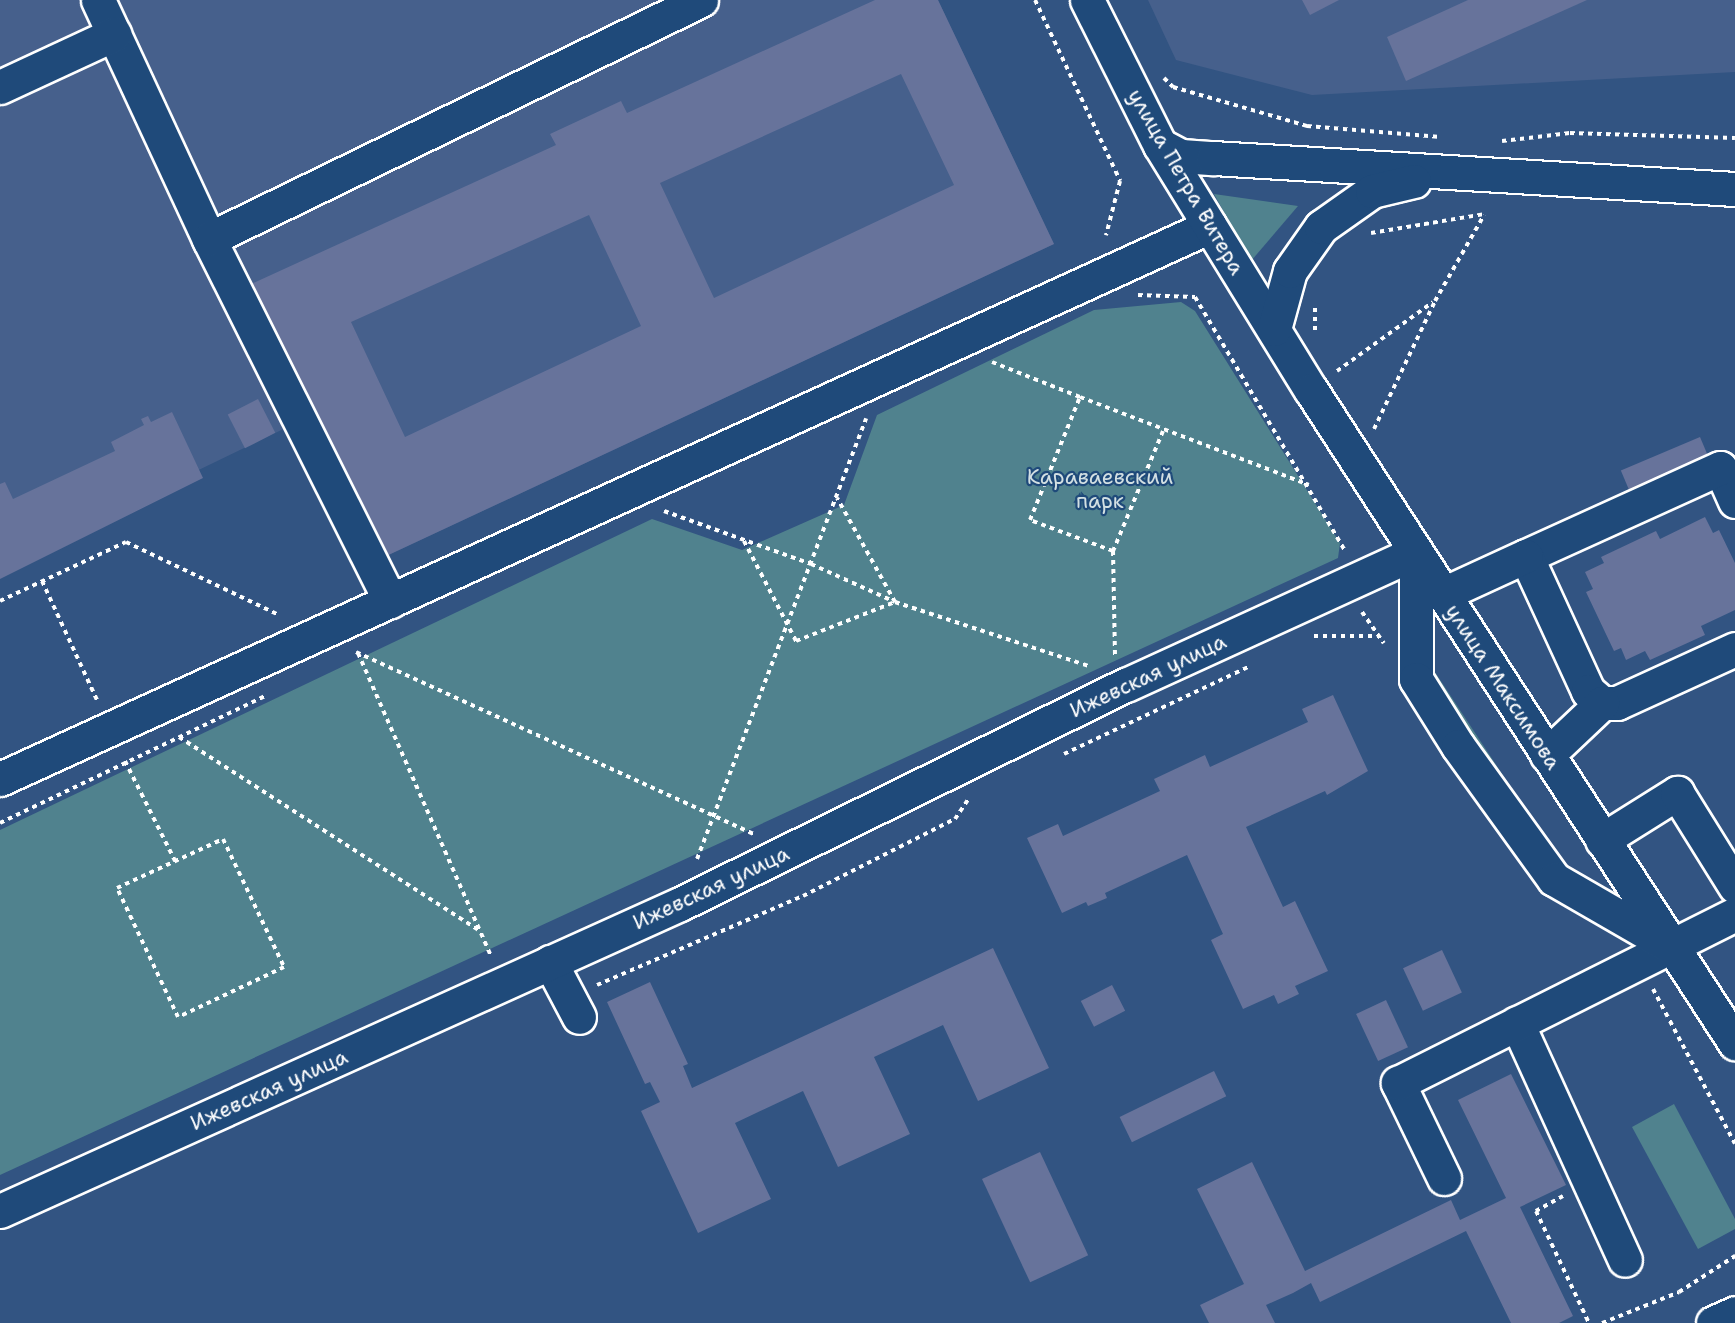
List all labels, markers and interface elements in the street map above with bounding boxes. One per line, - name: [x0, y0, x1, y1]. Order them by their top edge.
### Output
- street label: улица Петра Витера: [1123, 85, 1249, 279]
- park label: Караваевский парк: [1027, 464, 1173, 514]
- street label: улица Максимова: [1440, 600, 1566, 774]
- street label: Ижевская улица: [1066, 629, 1230, 723]
- street label: Ижевская улица: [629, 841, 793, 935]
- street label: Ижевская улица: [186, 1044, 352, 1136]

